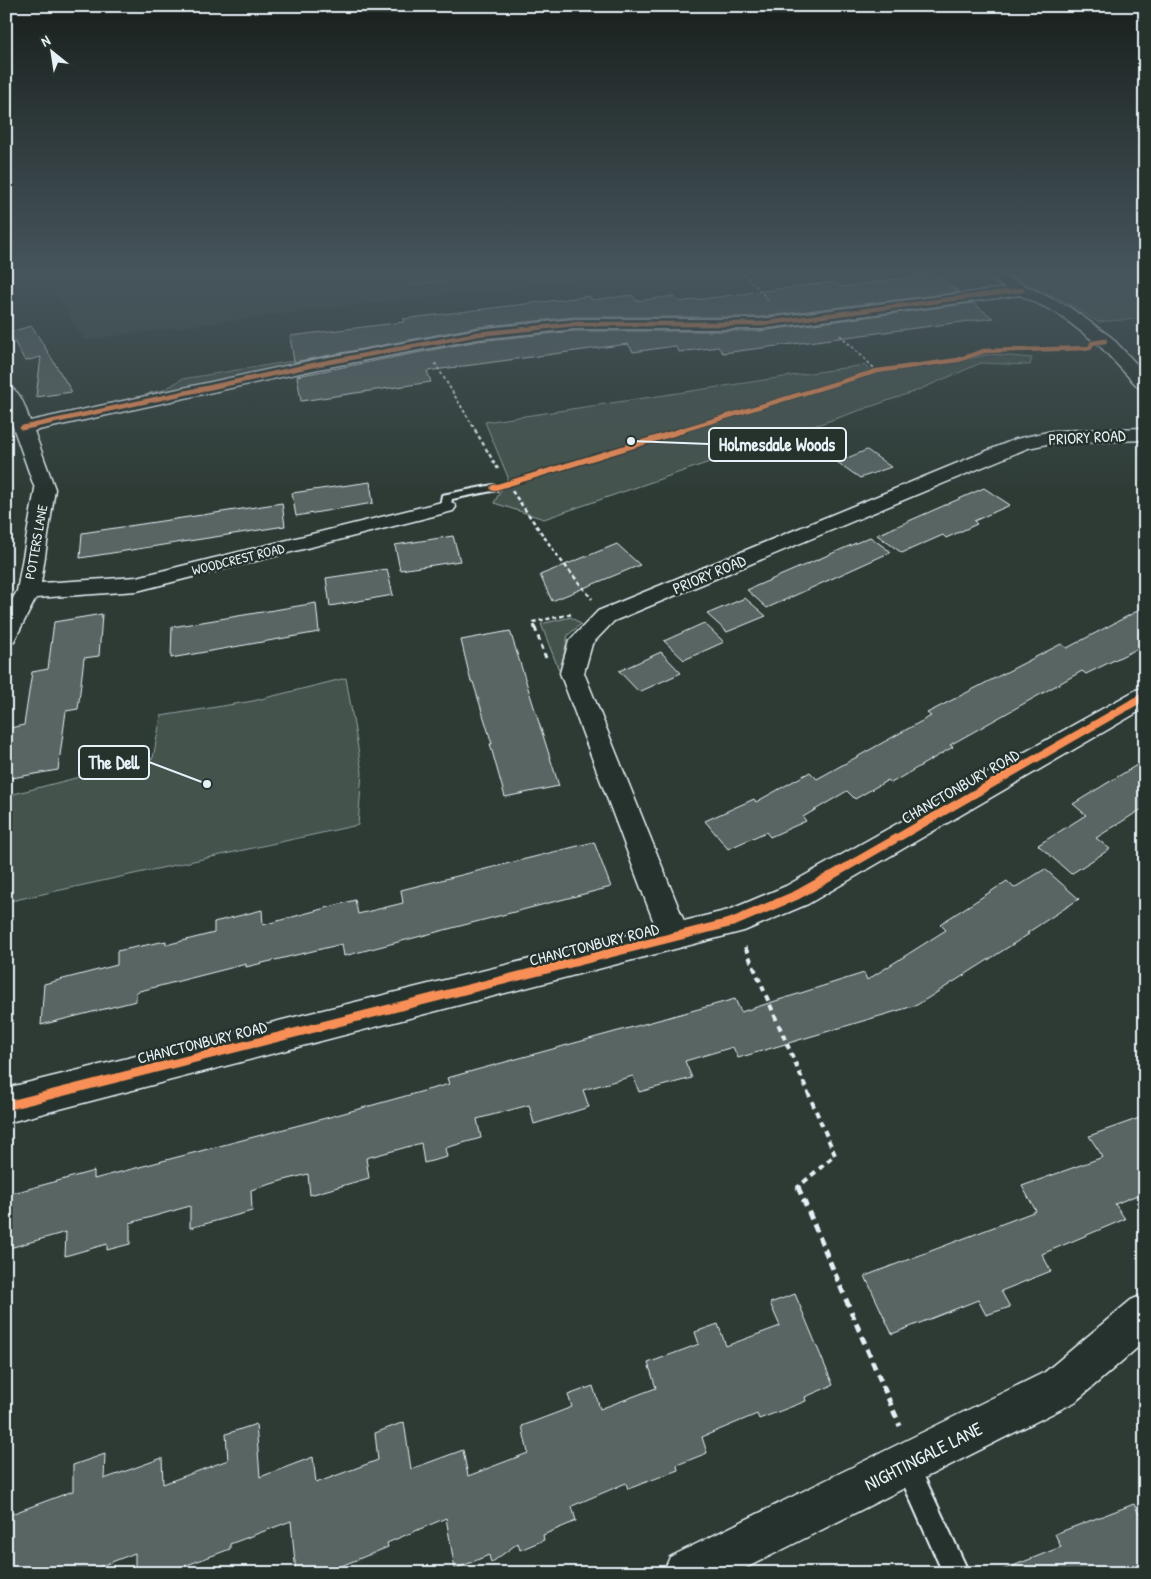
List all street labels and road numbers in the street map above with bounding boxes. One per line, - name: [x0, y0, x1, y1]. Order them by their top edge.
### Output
- street label: PRIORY ROAD: [1048, 424, 1127, 450]
- street label: POTTERS LANE: [20, 503, 51, 581]
- street label: WOODCREST ROAD: [190, 538, 287, 579]
- street label: PRIORY ROAD: [669, 549, 749, 599]
- street label: CHANCTONBURY ROAD: [897, 743, 1023, 829]
- street label: CHANCTONBURY ROAD: [527, 917, 661, 971]
- street label: CHANCTONBURY ROAD: [135, 1015, 269, 1069]
- street label: NIGHTINGALE LANE: [860, 1415, 987, 1497]

